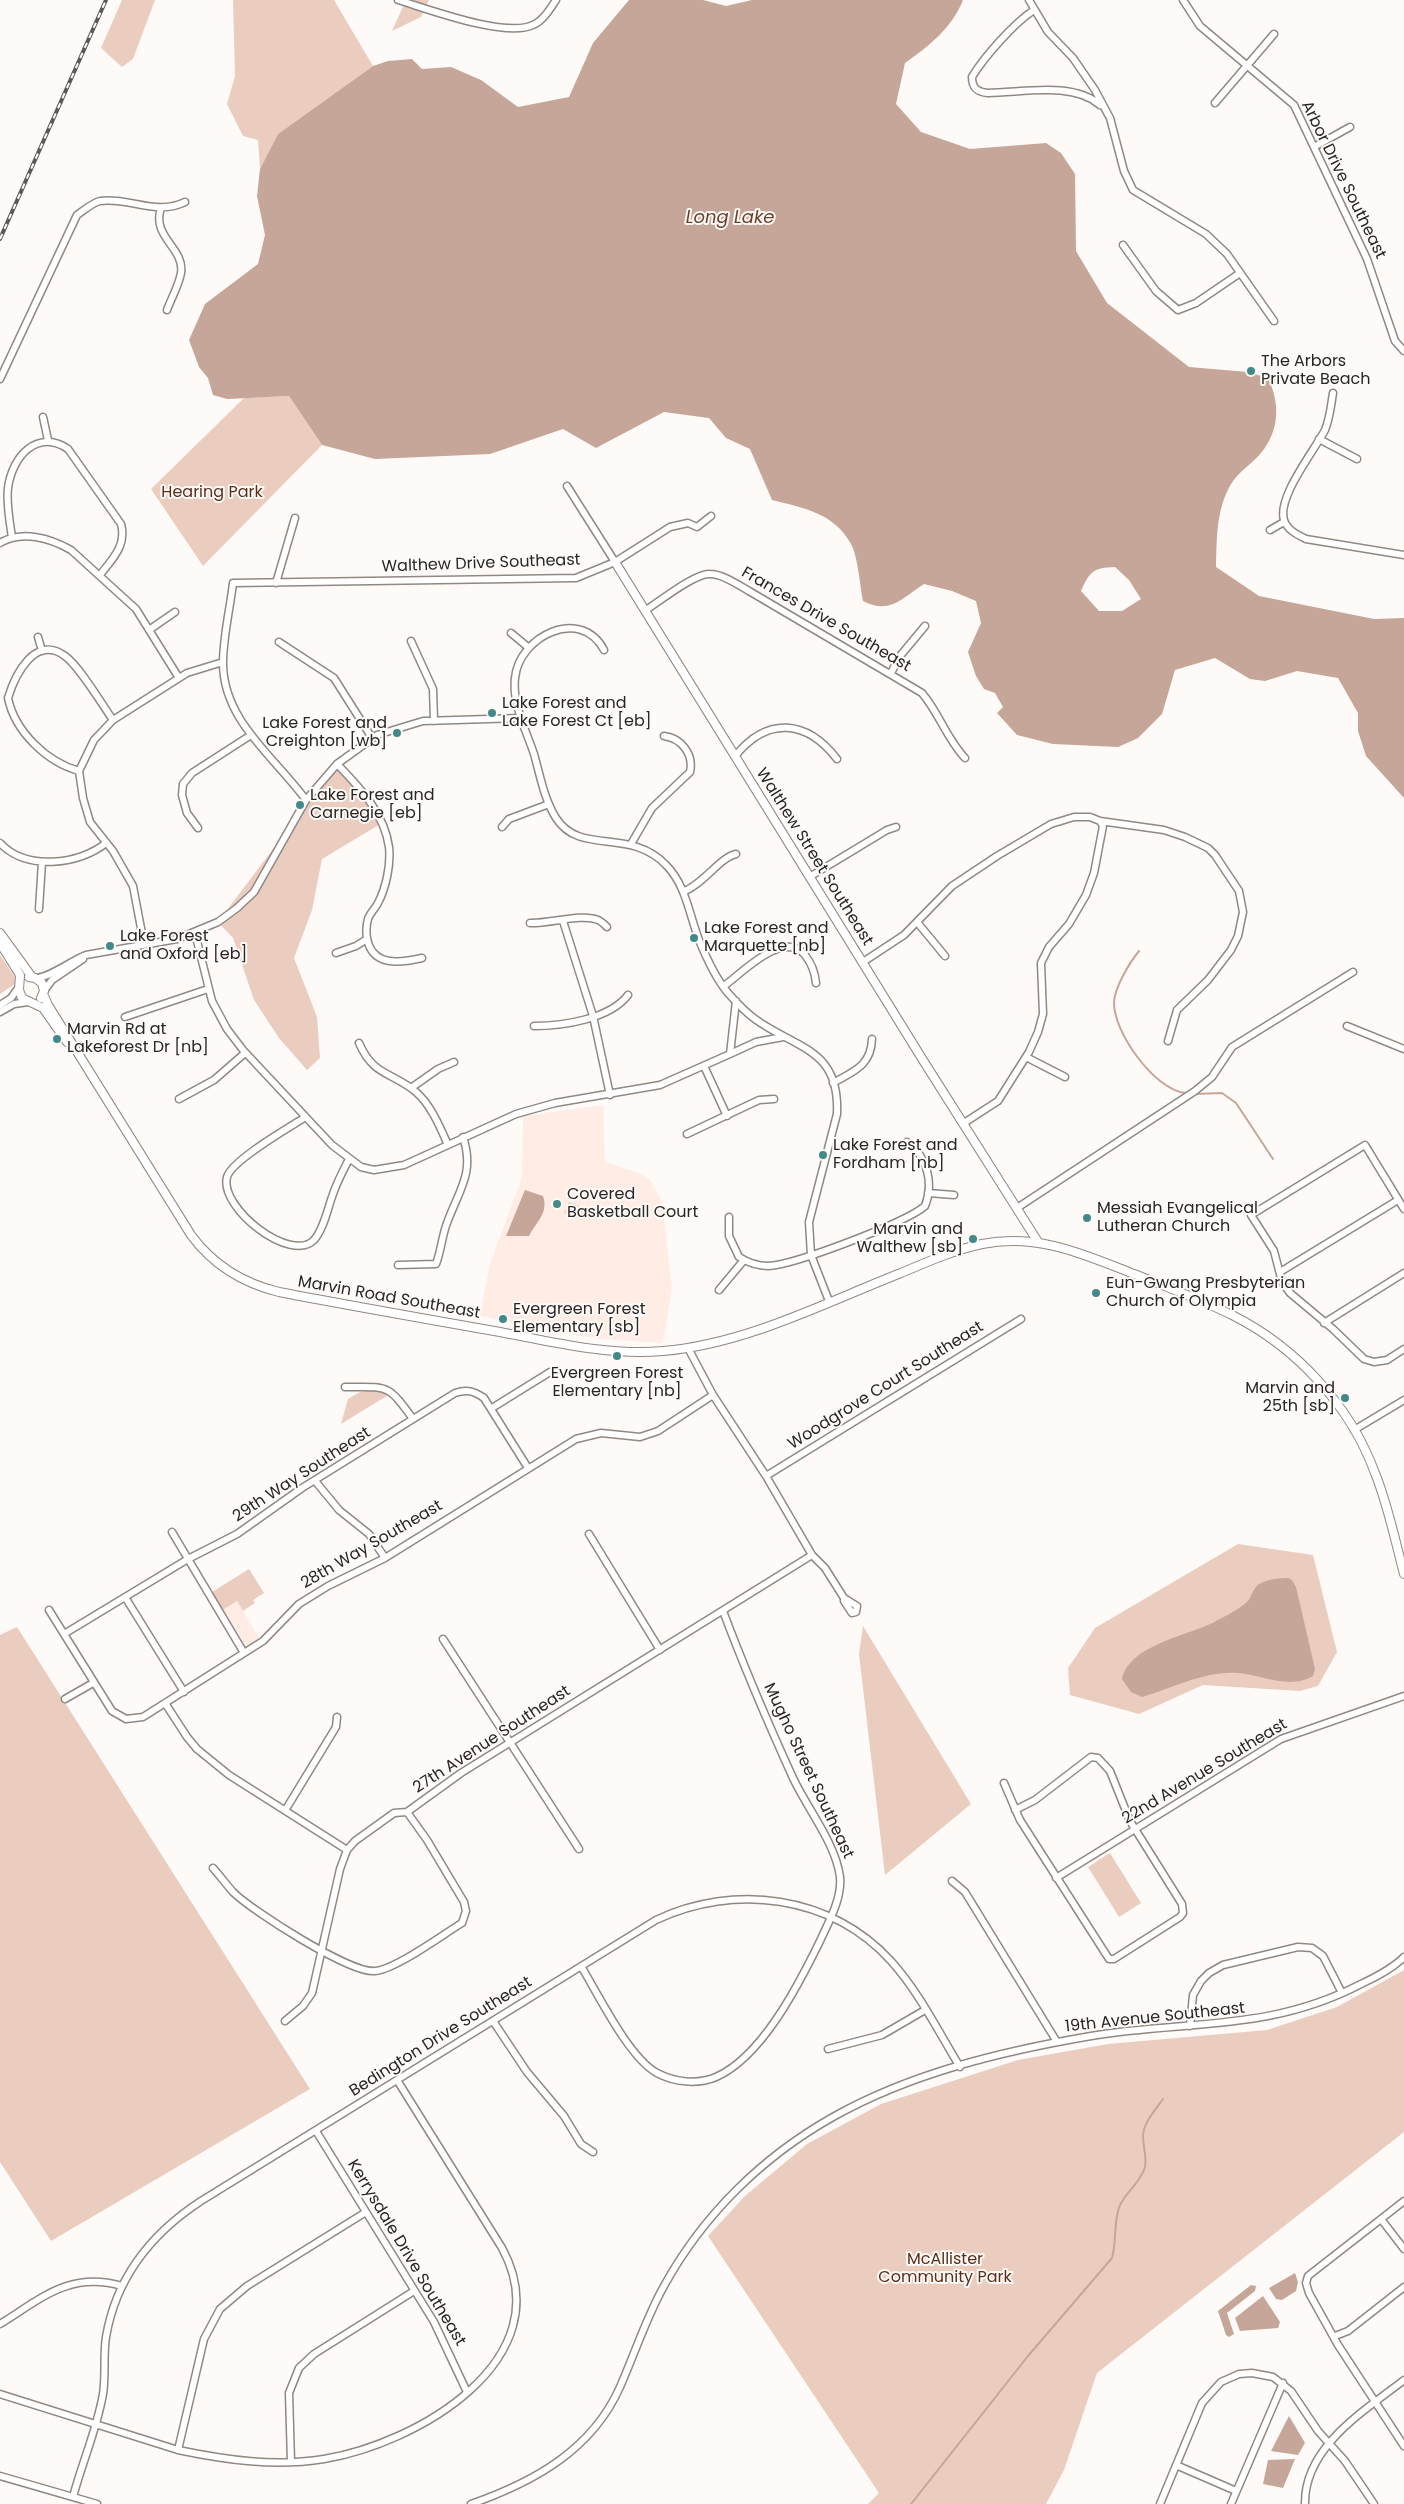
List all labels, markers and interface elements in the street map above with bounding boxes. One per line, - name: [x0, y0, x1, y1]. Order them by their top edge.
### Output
- street label: Arbor Drive Southeast: [1296, 98, 1390, 262]
- water label: Long Lake: [686, 207, 774, 229]
- place label: The Arbors Private Beach: [1261, 352, 1370, 390]
- marker: The Arbors Private Beach: [1245, 365, 1257, 377]
- park label: Hearing Park: [161, 483, 263, 503]
- street label: Walthew Drive Southeast: [381, 551, 581, 577]
- street label: Frances Drive Southeast: [738, 564, 914, 676]
- place label: Lake Forest and Lake Forest Ct [eb]: [502, 694, 652, 732]
- marker: Lake Forest and Lake Forest Ct [eb]: [486, 707, 498, 719]
- place label: Lake Forest and Creighton [wb]: [262, 714, 387, 752]
- marker: Lake Forest and Creighton [wb]: [391, 727, 403, 739]
- street label: Walthew Street Southeast: [751, 765, 877, 949]
- place label: Lake Forest and Carnegie [eb]: [310, 786, 435, 824]
- marker: Lake Forest and Carnegie [eb]: [294, 799, 306, 811]
- place label: Lake Forest and Marquette [nb]: [704, 919, 829, 957]
- place label: Lake Forest and Oxford [eb]: [120, 927, 247, 965]
- marker: Lake Forest and Marquette [nb]: [688, 932, 700, 944]
- marker: Lake Forest and Oxford [eb]: [104, 940, 116, 952]
- place label: Marvin Rd at Lakeforest Dr [nb]: [67, 1020, 209, 1058]
- marker: Marvin Rd at Lakeforest Dr [nb]: [51, 1033, 63, 1045]
- place label: Lake Forest and Fordham [nb]: [833, 1136, 958, 1174]
- marker: Lake Forest and Fordham [nb]: [817, 1149, 829, 1161]
- place label: Covered Basketball Court: [567, 1185, 698, 1223]
- marker: Covered Basketball Court: [551, 1198, 563, 1210]
- place label: Messiah Evangelical Lutheran Church: [1097, 1199, 1258, 1237]
- marker: Messiah Evangelical Lutheran Church: [1081, 1212, 1093, 1224]
- place label: Marvin and Walthew [sb]: [857, 1220, 963, 1258]
- marker: Marvin and Walthew [sb]: [967, 1233, 979, 1245]
- street label: Marvin Road Southeast: [296, 1273, 482, 1323]
- place label: Eun-Gwang Presbyterian Church of Olympia: [1106, 1274, 1305, 1312]
- marker: Eun-Gwang Presbyterian Church of Olympia: [1090, 1287, 1102, 1299]
- place label: Evergreen Forest Elementary [sb]: [513, 1300, 646, 1338]
- marker: Evergreen Forest Elementary [sb]: [497, 1313, 509, 1325]
- street label: Woodgrove Court Southeast: [785, 1318, 987, 1454]
- marker: Evergreen Forest Elementary [nb]: [611, 1350, 623, 1362]
- place label: Evergreen Forest Elementary [nb]: [551, 1364, 683, 1402]
- place label: Marvin and 25th [sb]: [1245, 1379, 1335, 1417]
- marker: Marvin and 25th [sb]: [1339, 1392, 1351, 1404]
- street label: 29th Way Southeast: [230, 1423, 374, 1527]
- street label: 28th Way Southeast: [298, 1497, 446, 1593]
- street label: Mugho Street Southeast: [759, 1680, 857, 1862]
- street label: 27th Avenue Southeast: [410, 1682, 574, 1798]
- street label: 22nd Avenue Southeast: [1119, 1715, 1291, 1829]
- street label: Bedington Drive Southeast: [346, 1973, 536, 2101]
- street label: 19th Avenue Southeast: [1064, 1999, 1246, 2037]
- street label: Kerrysdale Drive Southeast: [343, 2156, 469, 2350]
- park label: McAllister Community Park: [878, 2250, 1012, 2288]

